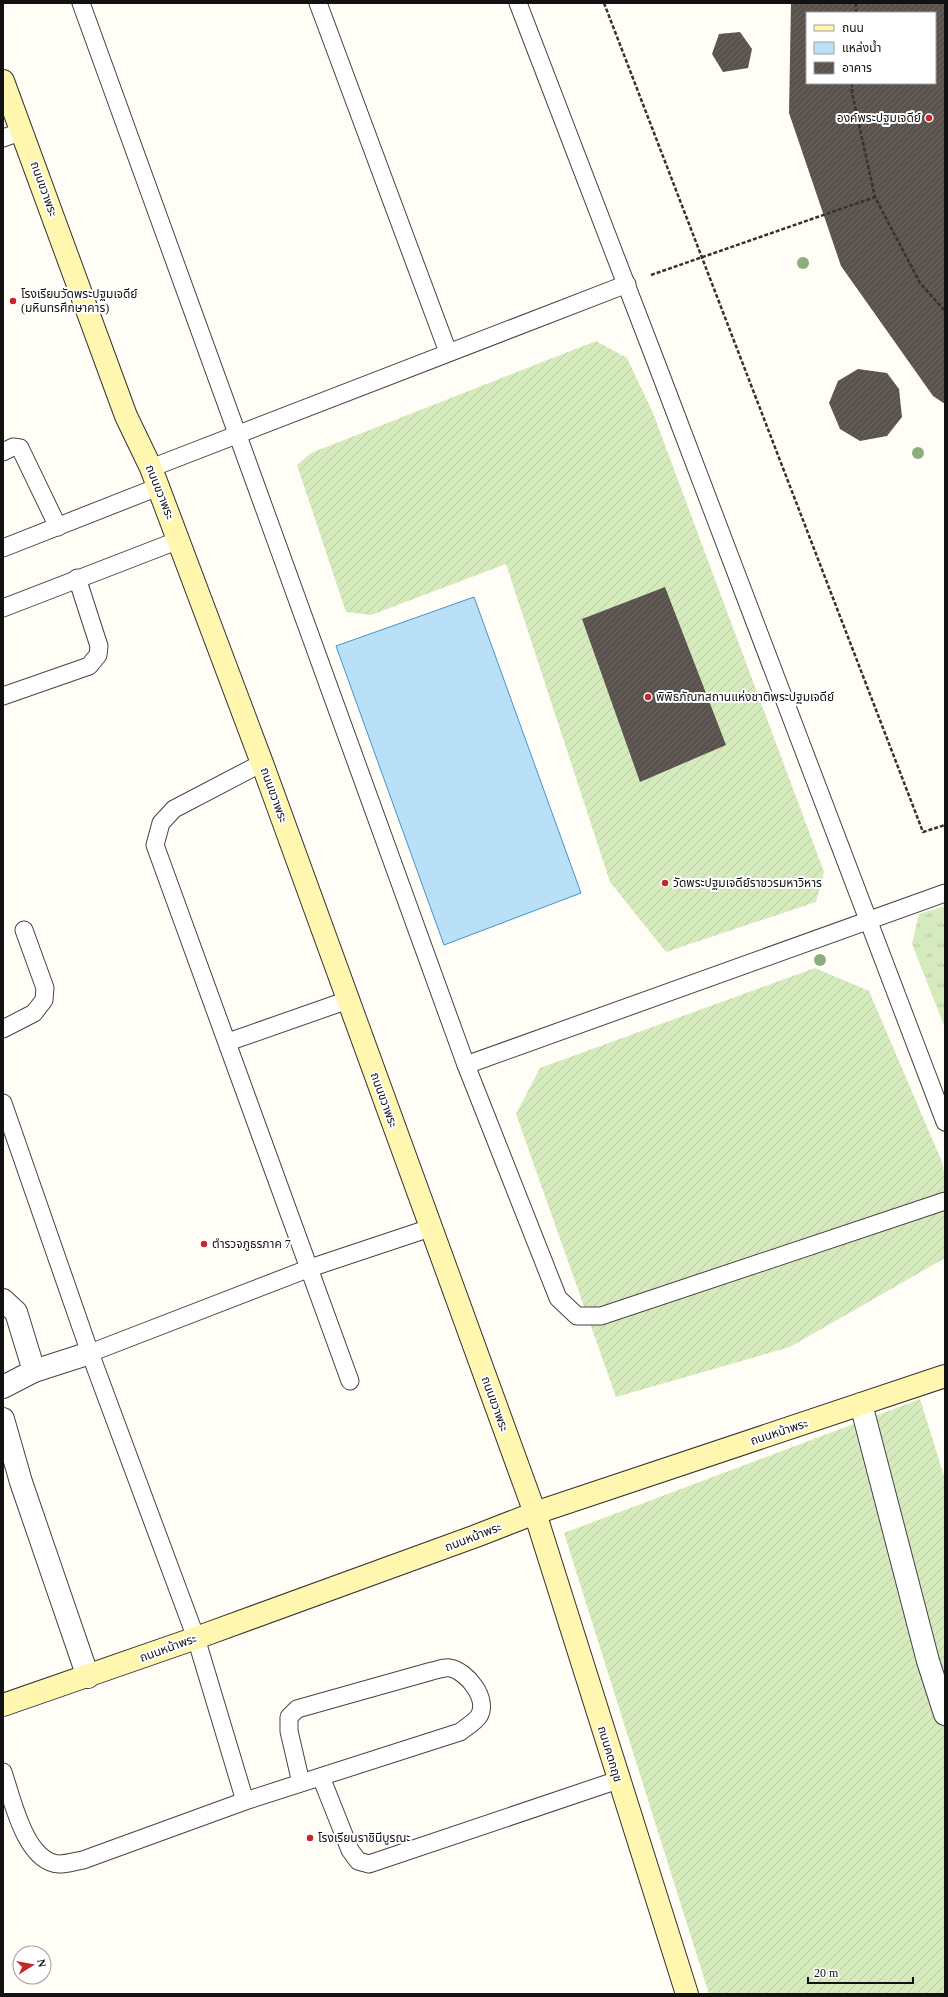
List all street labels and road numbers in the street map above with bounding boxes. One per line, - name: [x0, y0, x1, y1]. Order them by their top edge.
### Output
- street label: ถนนขวาพระ: [28, 160, 60, 218]
- street label: ถนนขวาพระ: [143, 463, 177, 521]
- street label: ถนนขวาพระ: [258, 766, 290, 824]
- street label: ถนนขวาพระ: [368, 1071, 400, 1129]
- street label: ถนนขวาพระ: [479, 1375, 511, 1433]
- street label: ถนนหน้าพระ: [749, 1416, 809, 1448]
- street label: ถนนหน้าพระ: [443, 1520, 503, 1554]
- street label: ถนนหน้าพระ: [138, 1631, 198, 1665]
- street label: ถนนคตกฤช: [595, 1724, 625, 1784]

